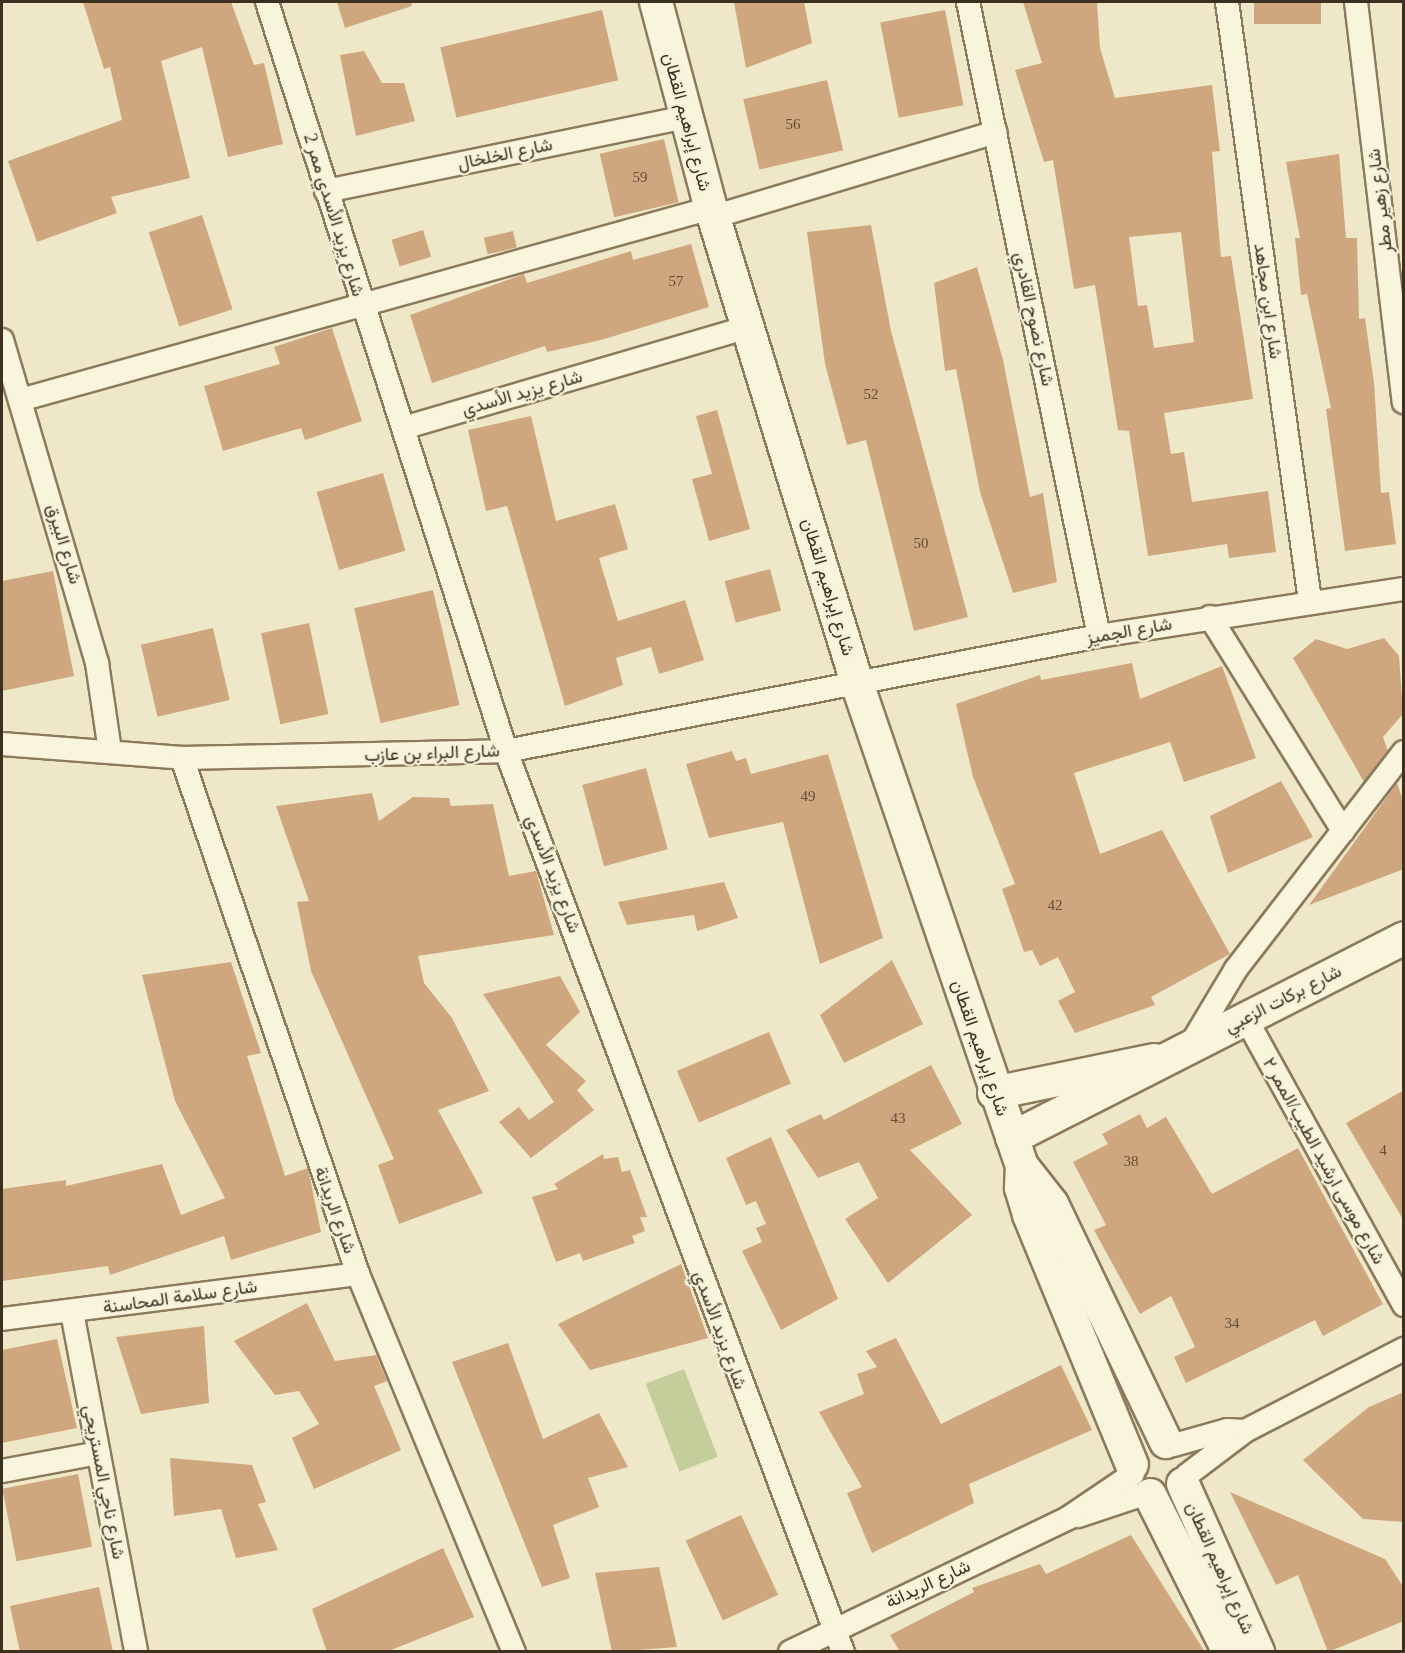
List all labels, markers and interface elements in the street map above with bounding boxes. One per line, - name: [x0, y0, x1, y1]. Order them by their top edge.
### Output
- street label: شارع إبراهيم القطان: [658, 50, 716, 194]
- house number: 56: [786, 116, 800, 134]
- street label: شارع يزيد الأسدي ممر 2: [299, 131, 369, 299]
- street label: شارع الخلخال: [456, 133, 554, 175]
- street label: شارع زهير مطر: [1363, 147, 1397, 255]
- house number: 59: [632, 169, 648, 187]
- street label: شارع ابن مجاهد: [1249, 242, 1287, 360]
- street label: شارع نصوح القادري: [1009, 250, 1059, 388]
- house number: 57: [668, 273, 684, 291]
- street label: شارع يزيد الأسدي: [459, 365, 585, 421]
- house number: 52: [864, 386, 878, 404]
- street label: شارع البيرق: [42, 501, 86, 587]
- street label: شارع إبراهيم القطان: [797, 516, 859, 658]
- house number: 50: [914, 535, 928, 553]
- street label: شارع الجميز: [1084, 613, 1174, 649]
- street label: شارع البراء بن عازب: [364, 740, 500, 766]
- house number: 49: [800, 788, 816, 806]
- street label: شارع يزيد الأسدي: [521, 812, 585, 936]
- house number: 42: [1048, 897, 1062, 915]
- street label: شارع بركات الزعبي: [1221, 960, 1345, 1038]
- street label: شارع إبراهيم القطان: [947, 977, 1013, 1119]
- street label: شارع موسى ارشيد الطيب/الممر ٢: [1258, 1054, 1390, 1268]
- house number: 43: [890, 1110, 906, 1128]
- house number: 4: [1379, 1142, 1387, 1160]
- house number: 38: [1124, 1153, 1138, 1171]
- street label: شارع الريدانة: [309, 1164, 361, 1256]
- street label: شارع يزيد الأسدي: [689, 1268, 751, 1392]
- street label: شارع سلامة المحاسنة: [102, 1275, 258, 1319]
- house number: 34: [1224, 1315, 1240, 1333]
- street label: شارع ناجي المستريحي: [78, 1403, 130, 1561]
- street label: شارع إبراهيم القطان: [1181, 1499, 1259, 1637]
- street label: شارع الريدانة: [882, 1555, 974, 1613]

